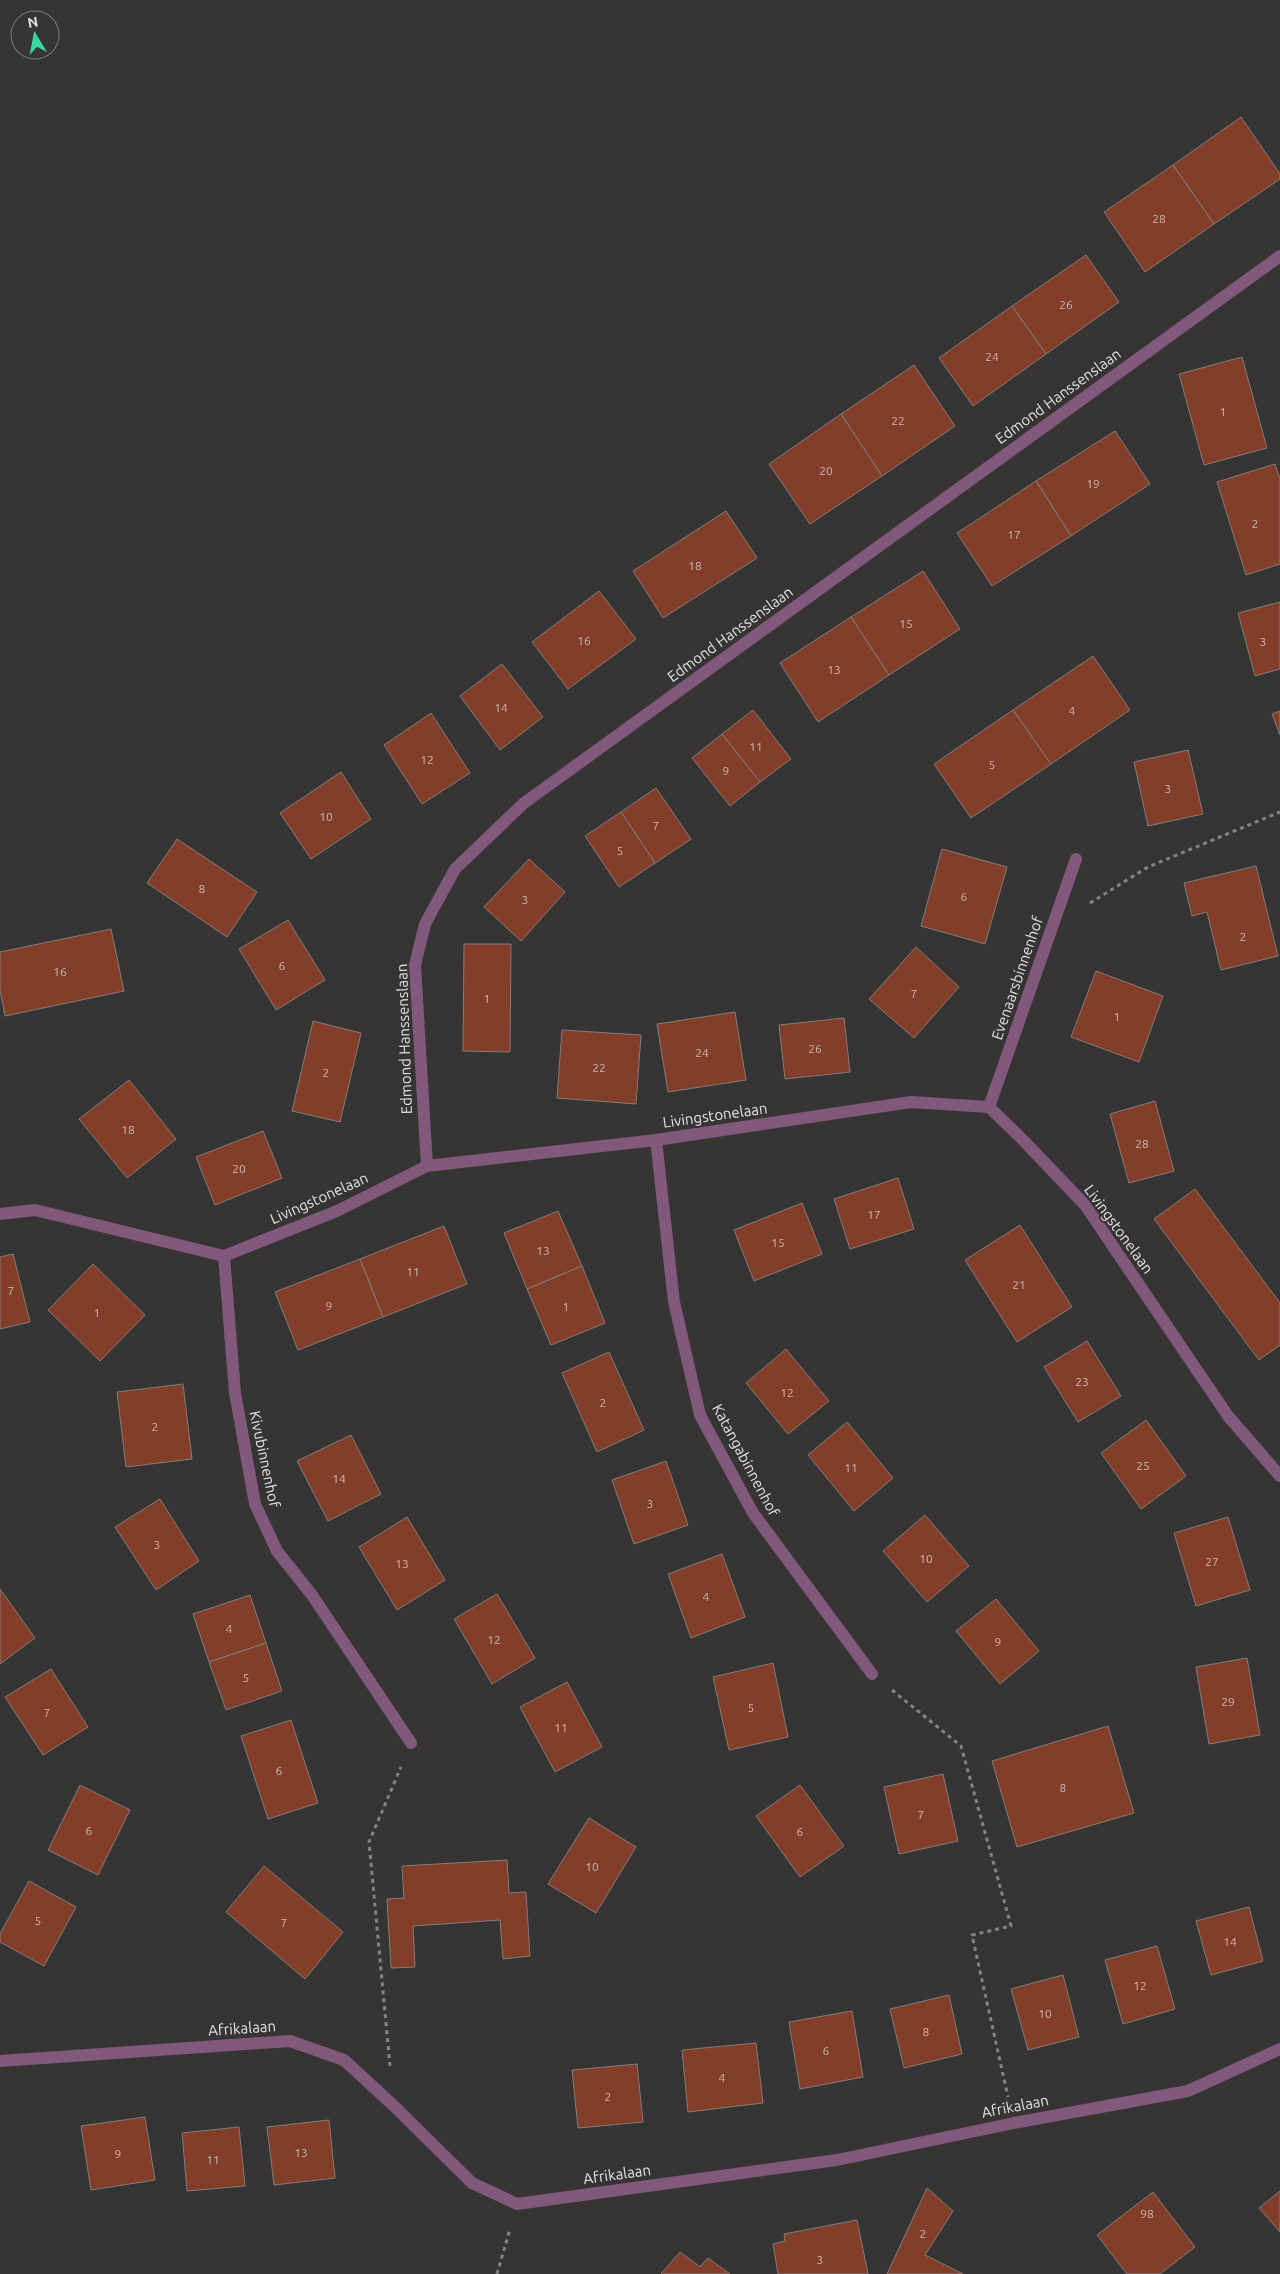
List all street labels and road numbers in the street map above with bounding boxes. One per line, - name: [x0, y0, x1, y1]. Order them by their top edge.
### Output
- street label: Edmond Hanssenslaan: [992, 345, 1124, 447]
- street label: Edmond Hanssenslaan: [664, 583, 796, 685]
- street label: Evenaarsbinnenhof: [988, 914, 1046, 1042]
- street label: Edmond Hanssenslaan: [393, 963, 415, 1115]
- street label: Livingstonelaan: [662, 1099, 768, 1131]
- street label: Livingstonelaan: [267, 1169, 371, 1227]
- street label: Livingstonelaan: [1081, 1181, 1157, 1277]
- street label: Katangabinnenhof: [709, 1401, 783, 1519]
- street label: Kivubinnenhof: [246, 1409, 284, 1509]
- street label: Afrikalaan: [207, 2017, 277, 2039]
- street label: Afrikalaan: [980, 2091, 1050, 2121]
- street label: Afrikalaan: [582, 2161, 652, 2187]

